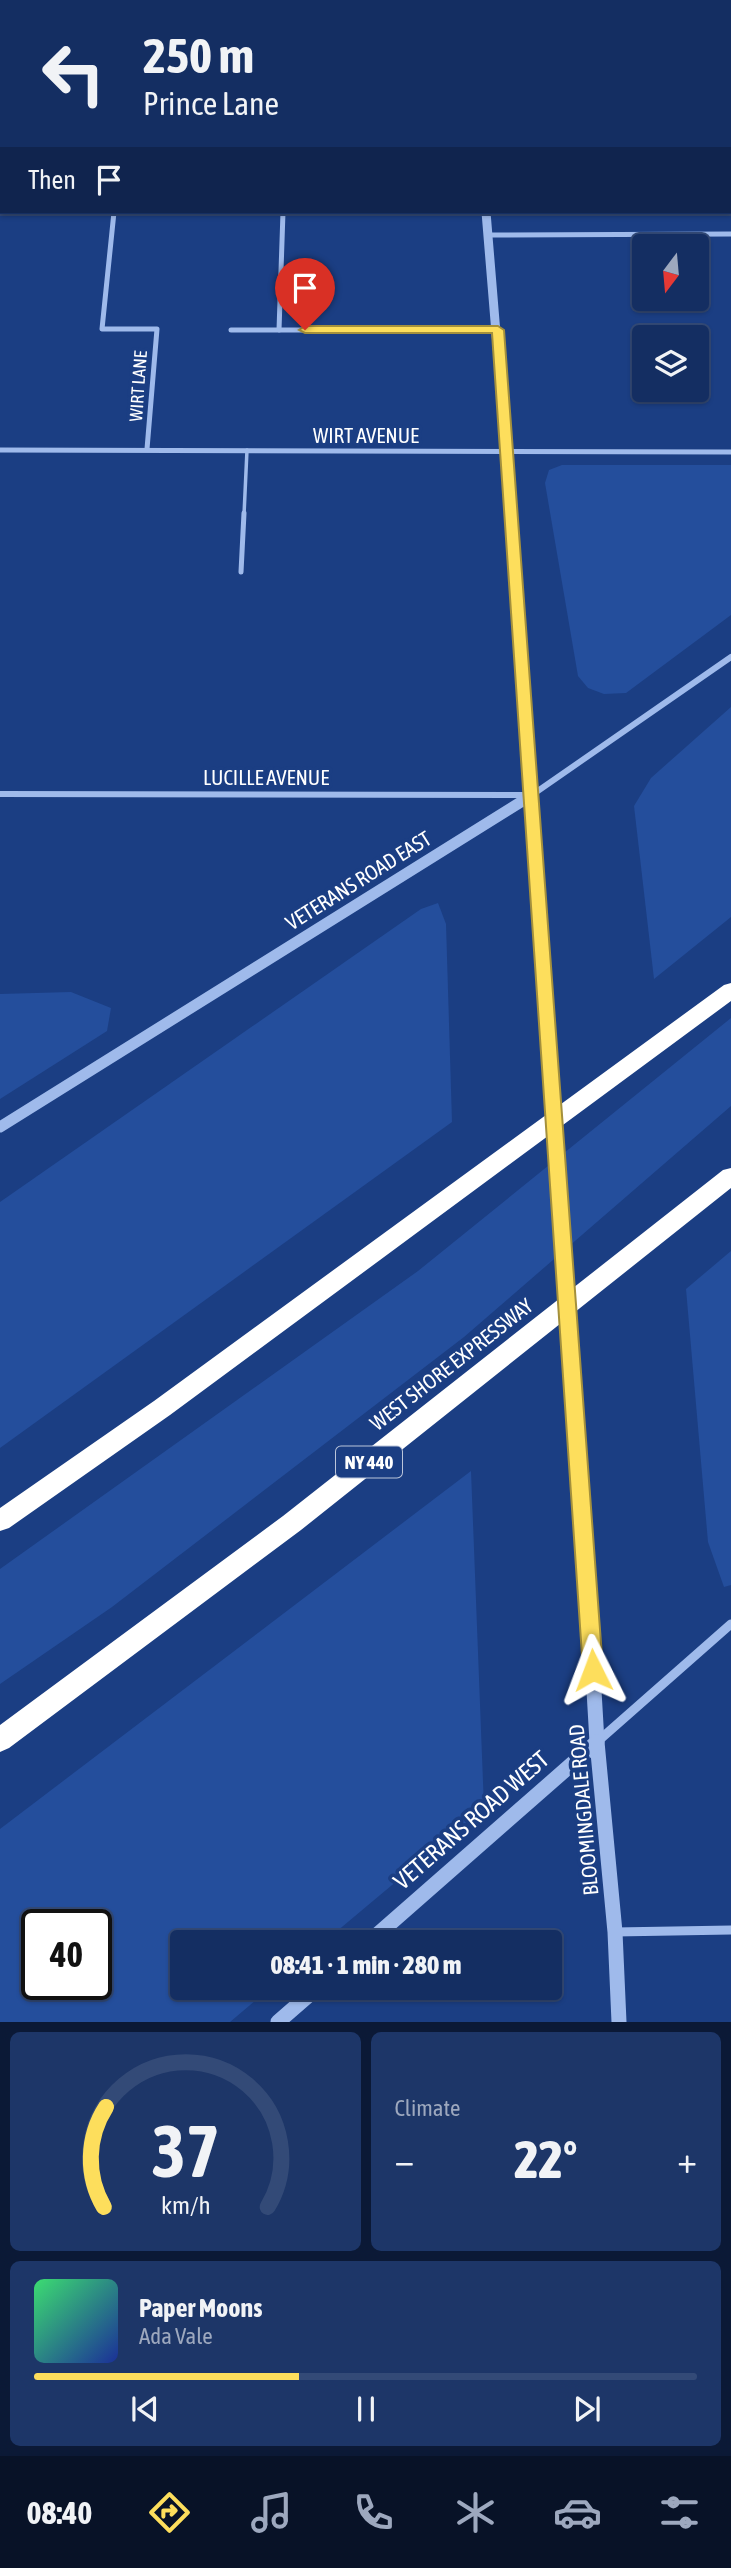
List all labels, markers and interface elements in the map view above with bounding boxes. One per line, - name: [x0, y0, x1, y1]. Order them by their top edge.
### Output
- text: 250 m: [143, 27, 254, 83]
- icon: left: [28, 28, 119, 119]
- text: Prince Lane: [143, 85, 279, 122]
- icon: arrive: [90, 161, 128, 199]
- text: Then: [28, 165, 76, 195]
- north arrow: [632, 234, 709, 312]
- map controls: [632, 234, 709, 402]
- pin: [275, 258, 335, 330]
- icon: arrive: [286, 269, 324, 307]
- button: layers: [632, 325, 709, 402]
- street label: WIRT LANE: [125, 349, 151, 422]
- street label: WIRT AVENUE: [313, 423, 419, 447]
- street label: LUCILLE AVENUE: [203, 765, 329, 789]
- street label: VETERANS ROAD EAST: [281, 826, 435, 934]
- street label: WEST SHORE EXPRESSWAY: [365, 1293, 538, 1435]
- road number: NY 440: [336, 1446, 402, 1478]
- position arrow: [556, 1633, 630, 1707]
- street label: BLOOMINGDALE ROAD: [564, 1723, 602, 1897]
- street label: VETERANS ROAD WEST: [388, 1745, 554, 1895]
- speed limit sign: 40: [21, 1909, 112, 2000]
- text: 08:41 · 1 min · 280 m: [271, 1950, 461, 1980]
- text: Climate: [395, 2095, 460, 2121]
- text: 37: [151, 2110, 219, 2193]
- text: 22°: [514, 2129, 577, 2189]
- text: −: [395, 2138, 414, 2181]
- text: +: [677, 2138, 697, 2181]
- text: km/h: [160, 2191, 210, 2219]
- text: Paper Moons: [139, 2293, 262, 2323]
- text: Ada Vale: [139, 2323, 213, 2349]
- icon: previous: [126, 2390, 164, 2428]
- icon: pause: [347, 2390, 385, 2428]
- icon: next: [568, 2390, 606, 2428]
- icon: directions: [145, 2488, 194, 2537]
- icon: music: [247, 2488, 296, 2537]
- icon: phone: [349, 2488, 398, 2537]
- icon: climate: [451, 2488, 500, 2537]
- icon: car: [553, 2488, 602, 2537]
- icon: filters: [655, 2488, 704, 2537]
- text: 08:40: [27, 2494, 92, 2531]

